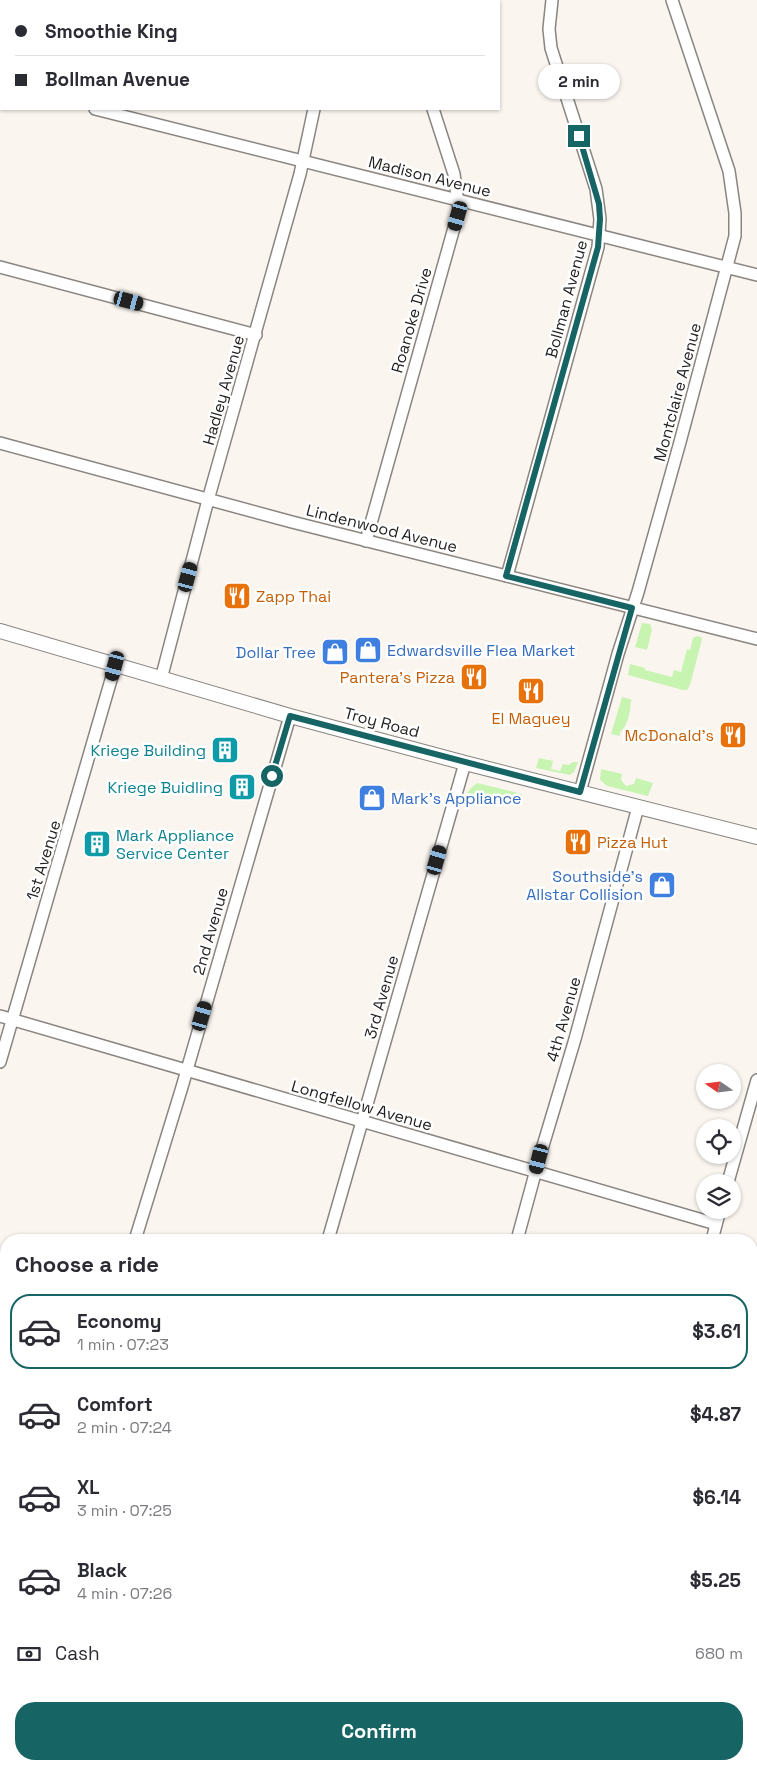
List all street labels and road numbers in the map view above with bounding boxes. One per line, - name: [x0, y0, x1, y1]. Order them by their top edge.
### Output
- street label: Madison Avenue: [366, 151, 493, 202]
- street label: Bollman Avenue: [541, 238, 592, 361]
- street label: Roanoke Drive: [386, 265, 437, 375]
- street label: Montclaire Avenue: [649, 321, 706, 464]
- street label: Hadley Avenue: [198, 333, 249, 448]
- street label: Lindenwood Avenue: [304, 500, 460, 557]
- street label: Troy Road: [342, 702, 422, 743]
- street label: 1st Avenue: [21, 818, 66, 903]
- street label: 2nd Avenue: [188, 885, 233, 977]
- street label: 3rd Avenue: [360, 953, 403, 1041]
- street label: 4th Avenue: [541, 974, 586, 1064]
- street label: Longfellow Avenue: [289, 1075, 435, 1136]

